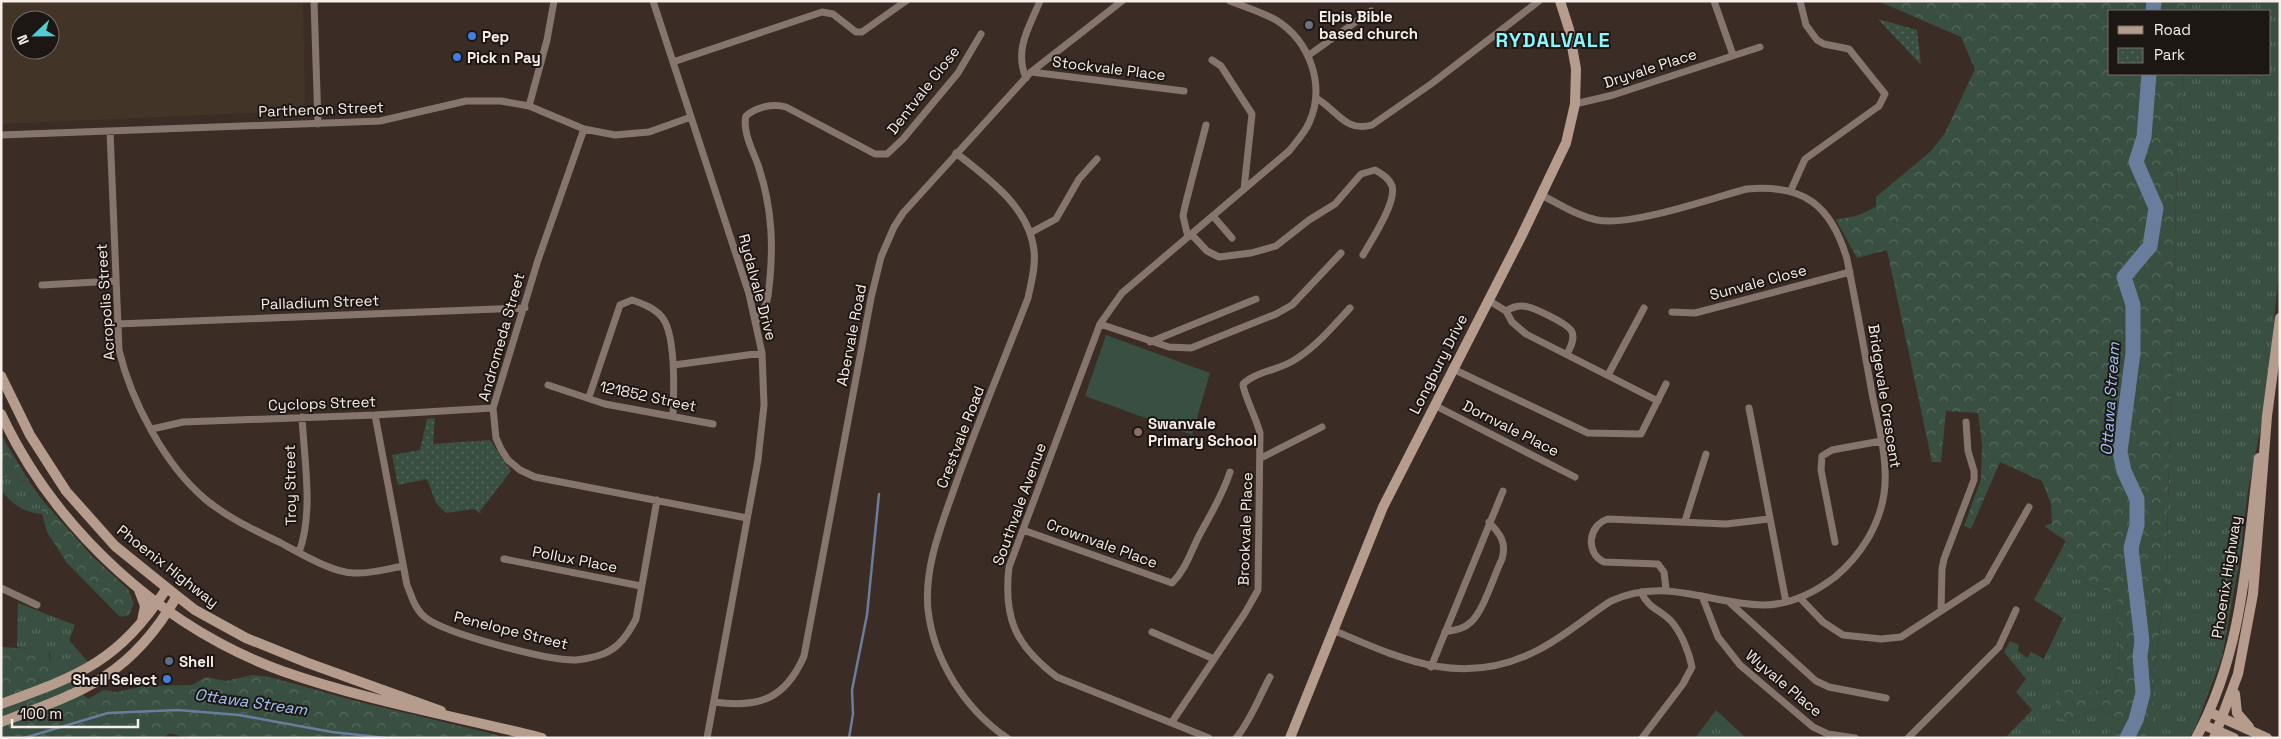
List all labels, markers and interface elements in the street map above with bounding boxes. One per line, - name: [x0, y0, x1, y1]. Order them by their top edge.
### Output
- place label: Elpis Bible based church: [1319, 7, 1418, 43]
- north arrow: [10, 10, 60, 60]
- legend: [2108, 10, 2271, 75]
- marker: Elpis Bible based church: [1303, 19, 1315, 31]
- text: Road: [2154, 20, 2191, 39]
- place label: Pep: [482, 27, 509, 46]
- district label: RYDALVALE: [1495, 27, 1611, 53]
- marker: Pep: [466, 30, 478, 42]
- text: N: [13, 32, 33, 48]
- street label: Dentvale Close: [883, 42, 963, 138]
- street label: Dryvale Place: [1601, 44, 1699, 92]
- text: Park: [2154, 45, 2185, 64]
- place label: Pick n Pay: [467, 48, 541, 67]
- marker: Pick n Pay: [451, 51, 463, 63]
- street label: Stockvale Place: [1051, 52, 1167, 84]
- street label: Parthenon Street: [258, 97, 384, 121]
- street label: Rydalvale Drive: [735, 232, 781, 342]
- street label: Acropolis Street: [91, 243, 119, 361]
- street label: Sunvale Close: [1707, 260, 1809, 304]
- street label: Andromeda Street: [474, 270, 528, 403]
- street label: Abervale Road: [832, 282, 870, 388]
- street label: Palladium Street: [261, 290, 380, 314]
- street label: Longbury Drive: [1405, 311, 1471, 417]
- street label: Bridgevale Crescent: [1864, 323, 1906, 469]
- water label: Ottawa Stream: [2096, 340, 2125, 456]
- street label: 121852 Street: [598, 376, 698, 416]
- street label: Crestvale Road: [932, 383, 988, 491]
- street label: Cyclops Street: [268, 392, 376, 414]
- street label: Dornvale Place: [1460, 396, 1562, 461]
- place label: Swanvale Primary School: [1148, 414, 1257, 450]
- marker: Swanvale Primary School: [1132, 426, 1144, 438]
- street label: Southvale Avenue: [988, 440, 1050, 568]
- street label: Troy Street: [280, 444, 300, 526]
- street label: Brookvale Place: [1234, 472, 1256, 586]
- street label: Crownvale Place: [1044, 514, 1160, 572]
- street label: Phoenix Highway: [2207, 514, 2245, 640]
- street label: Phoenix Highway: [113, 520, 223, 612]
- street label: Pollux Place: [531, 541, 619, 577]
- street label: Penelope Street: [452, 607, 570, 653]
- street label: Wyvale Place: [1742, 645, 1826, 721]
- place label: Shell: [179, 652, 214, 671]
- marker: Shell: [163, 655, 175, 667]
- place label: Shell Select: [72, 670, 157, 689]
- marker: Shell Select: [161, 673, 173, 685]
- water label: Ottawa Stream: [193, 684, 310, 720]
- scale bar: [12, 696, 139, 728]
- text: 100 m: [20, 704, 62, 723]

